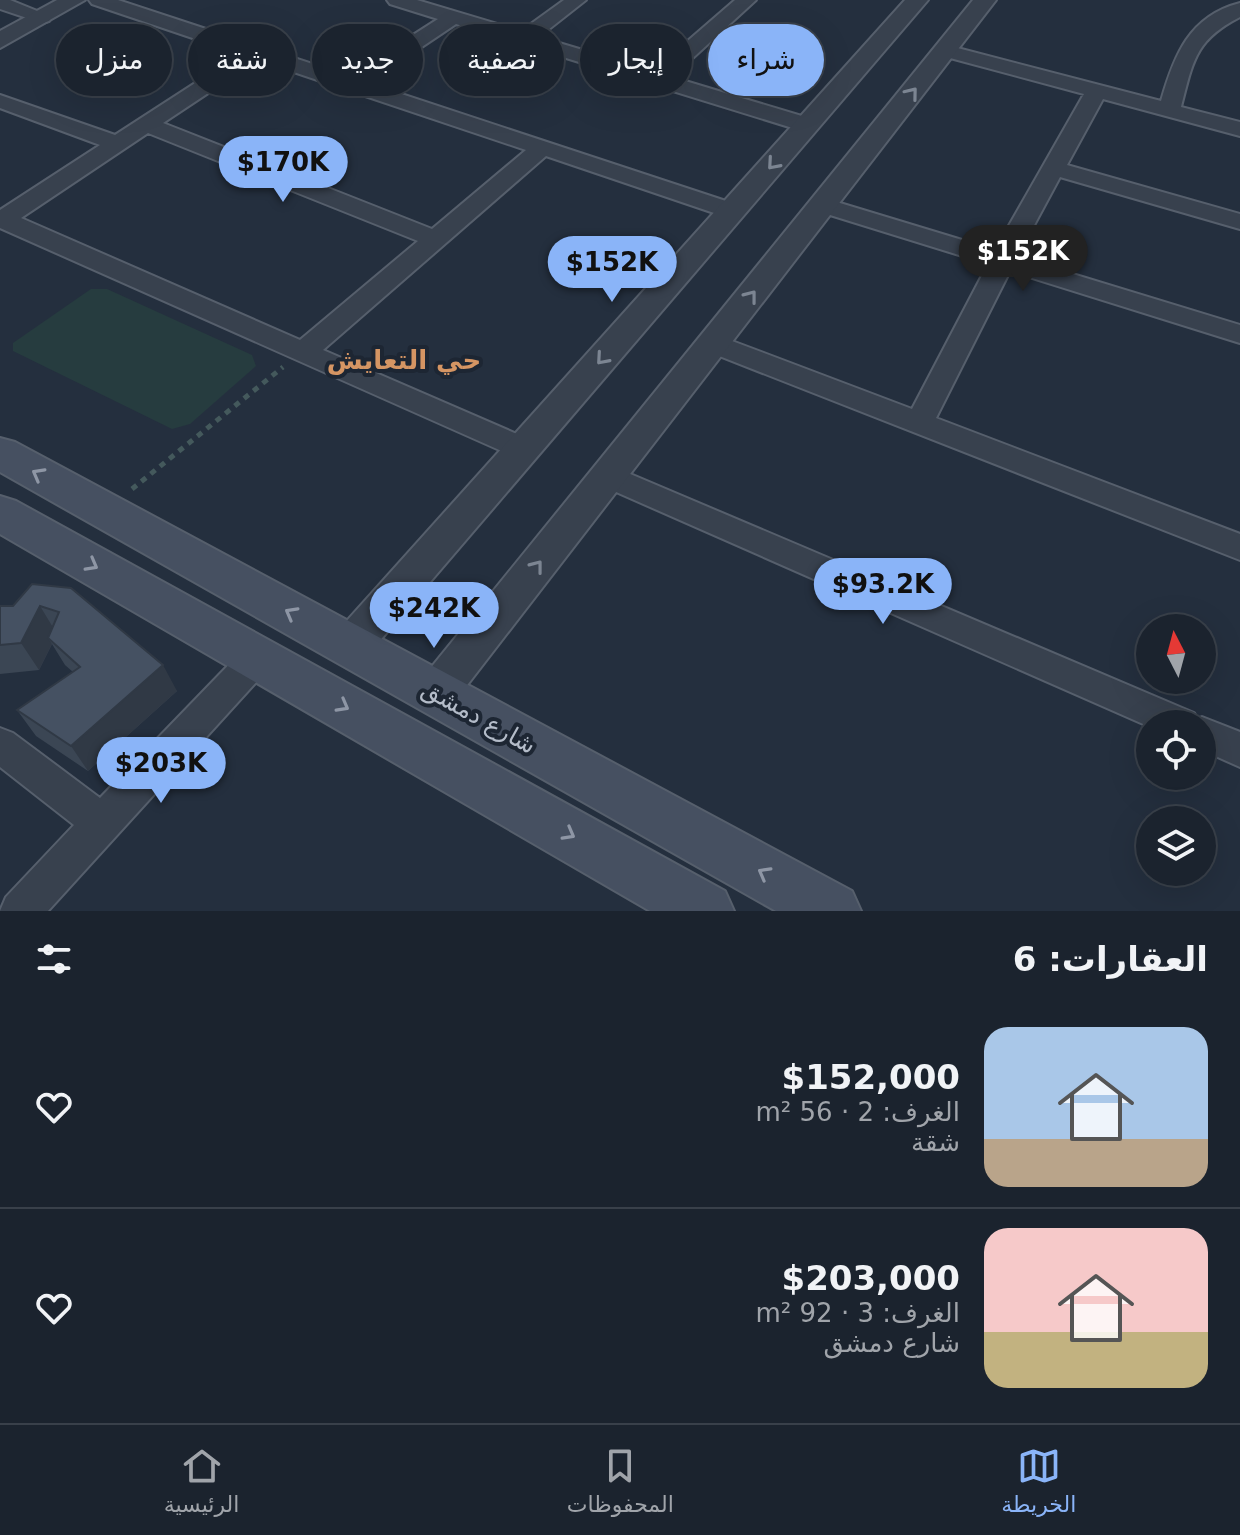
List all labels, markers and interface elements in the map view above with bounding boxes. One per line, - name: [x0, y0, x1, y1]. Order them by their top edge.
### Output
- chip: منزل: [56, 24, 172, 96]
- chip: شقة: [188, 24, 296, 96]
- chip: جديد: [312, 24, 423, 96]
- chip: تصفية: [439, 24, 564, 96]
- chip: إيجار: [580, 24, 692, 96]
- chip: شراء: [708, 24, 824, 96]
- one-way arrow: [902, 88, 917, 102]
- pin: $170K: [227, 136, 339, 204]
- text: $170K: [237, 147, 329, 177]
- one-way arrow: [769, 154, 783, 169]
- pin: $152K: [967, 225, 1079, 293]
- pin: $152K: [556, 236, 668, 304]
- text: $152K: [977, 236, 1069, 266]
- text: $152K: [566, 247, 658, 277]
- one-way arrow: [741, 290, 755, 305]
- district label: حي التعايش: [327, 345, 481, 375]
- one-way arrow: [597, 349, 611, 364]
- one-way arrow: [32, 469, 47, 484]
- one-way arrow: [83, 555, 98, 571]
- pin: $93.2K: [818, 558, 948, 626]
- one-way arrow: [527, 561, 542, 575]
- text: $93.2K: [832, 569, 934, 599]
- pin: $242K: [378, 582, 490, 650]
- text: $242K: [388, 593, 480, 623]
- one-way arrow: [285, 607, 299, 623]
- north arrow: [1136, 614, 1216, 694]
- map controls: [1136, 614, 1216, 886]
- street label: شارع دمشق: [417, 674, 541, 760]
- one-way arrow: [335, 697, 349, 712]
- button: locate: [1136, 710, 1216, 790]
- pin: $203K: [105, 737, 217, 805]
- text: $203K: [115, 748, 207, 778]
- button: layers: [1136, 806, 1216, 886]
- one-way arrow: [561, 824, 575, 840]
- one-way arrow: [758, 867, 773, 883]
- icon: filters: [32, 937, 76, 981]
- text: العقارات: 6: [1013, 939, 1208, 979]
- text: $152,000: [781, 1057, 960, 1097]
- icon: home: [1048, 1059, 1144, 1155]
- icon: heart: [32, 1085, 76, 1129]
- text: الغرف: 2 · 56 m²: [756, 1097, 960, 1127]
- text: شقة: [911, 1127, 960, 1157]
- text: $203,000: [781, 1258, 960, 1298]
- icon: home: [1048, 1260, 1144, 1356]
- icon: heart: [32, 1286, 76, 1330]
- text: الغرف: 3 · 92 m²: [756, 1298, 960, 1328]
- text: شارع دمشق: [824, 1328, 960, 1358]
- tab: الرئيسية: [164, 1444, 239, 1517]
- tab: المحفوظات: [567, 1444, 674, 1517]
- tab: الخريطة: [1001, 1444, 1076, 1517]

